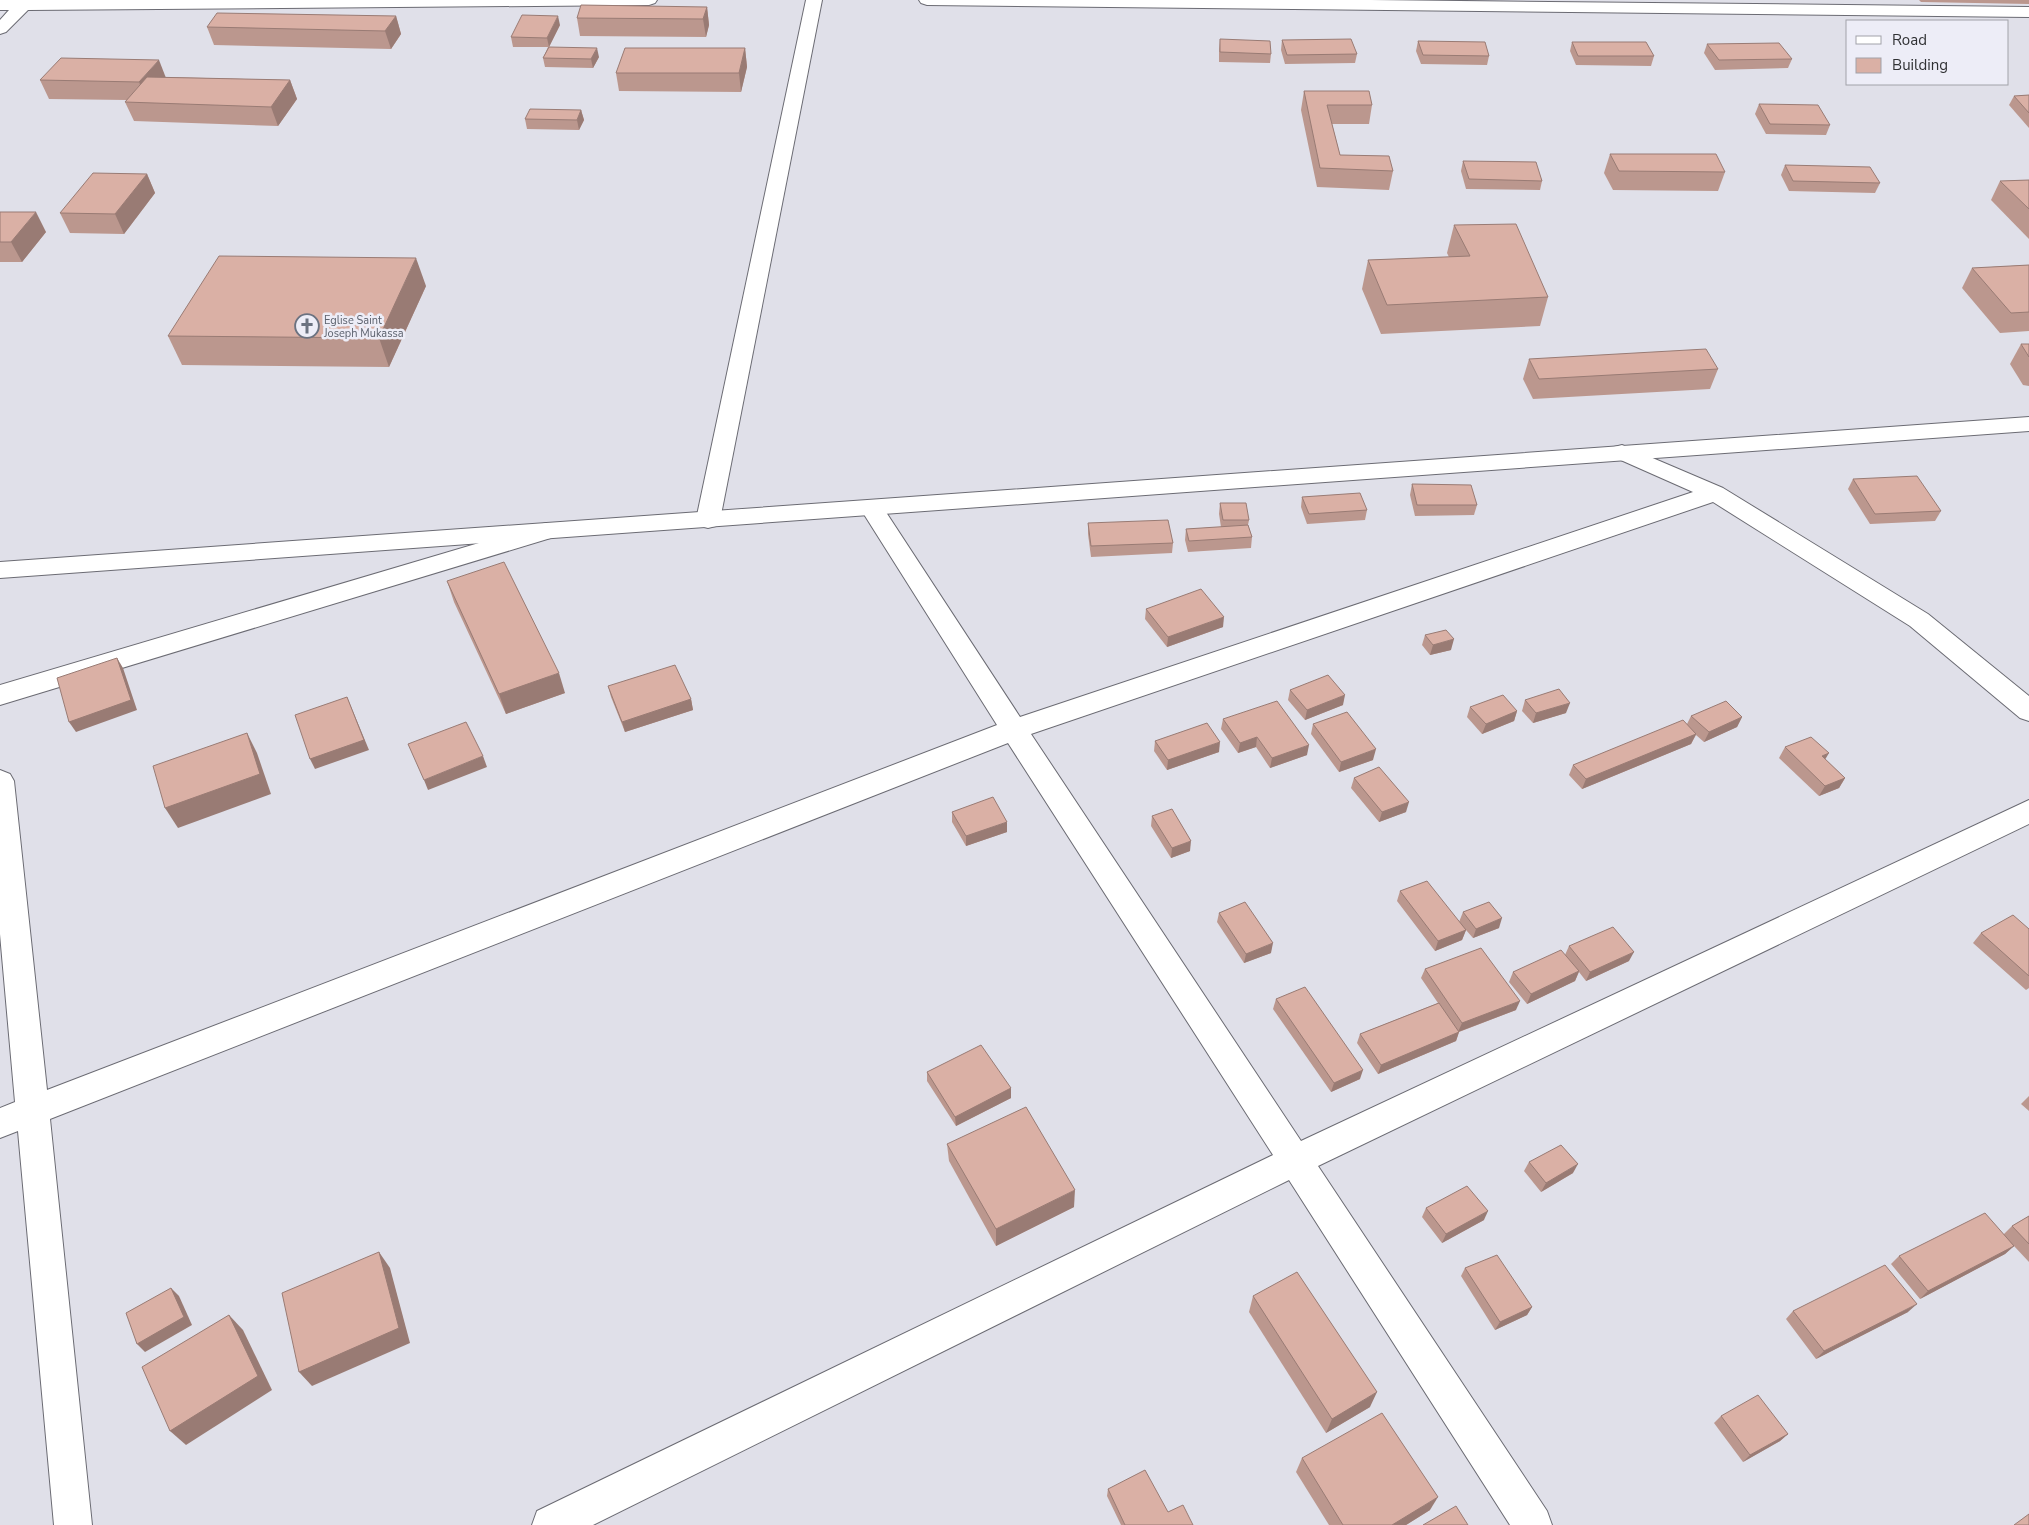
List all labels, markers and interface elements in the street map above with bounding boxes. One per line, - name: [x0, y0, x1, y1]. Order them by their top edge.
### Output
- legend: [1846, 20, 2009, 85]
- text: Road: [1892, 30, 1927, 50]
- text: Building: [1892, 55, 1948, 75]
- church icon: Eglise Saint Joseph Mukassa: [294, 313, 320, 339]
- place label: Eglise Saint Joseph Mukassa: [323, 313, 404, 341]

